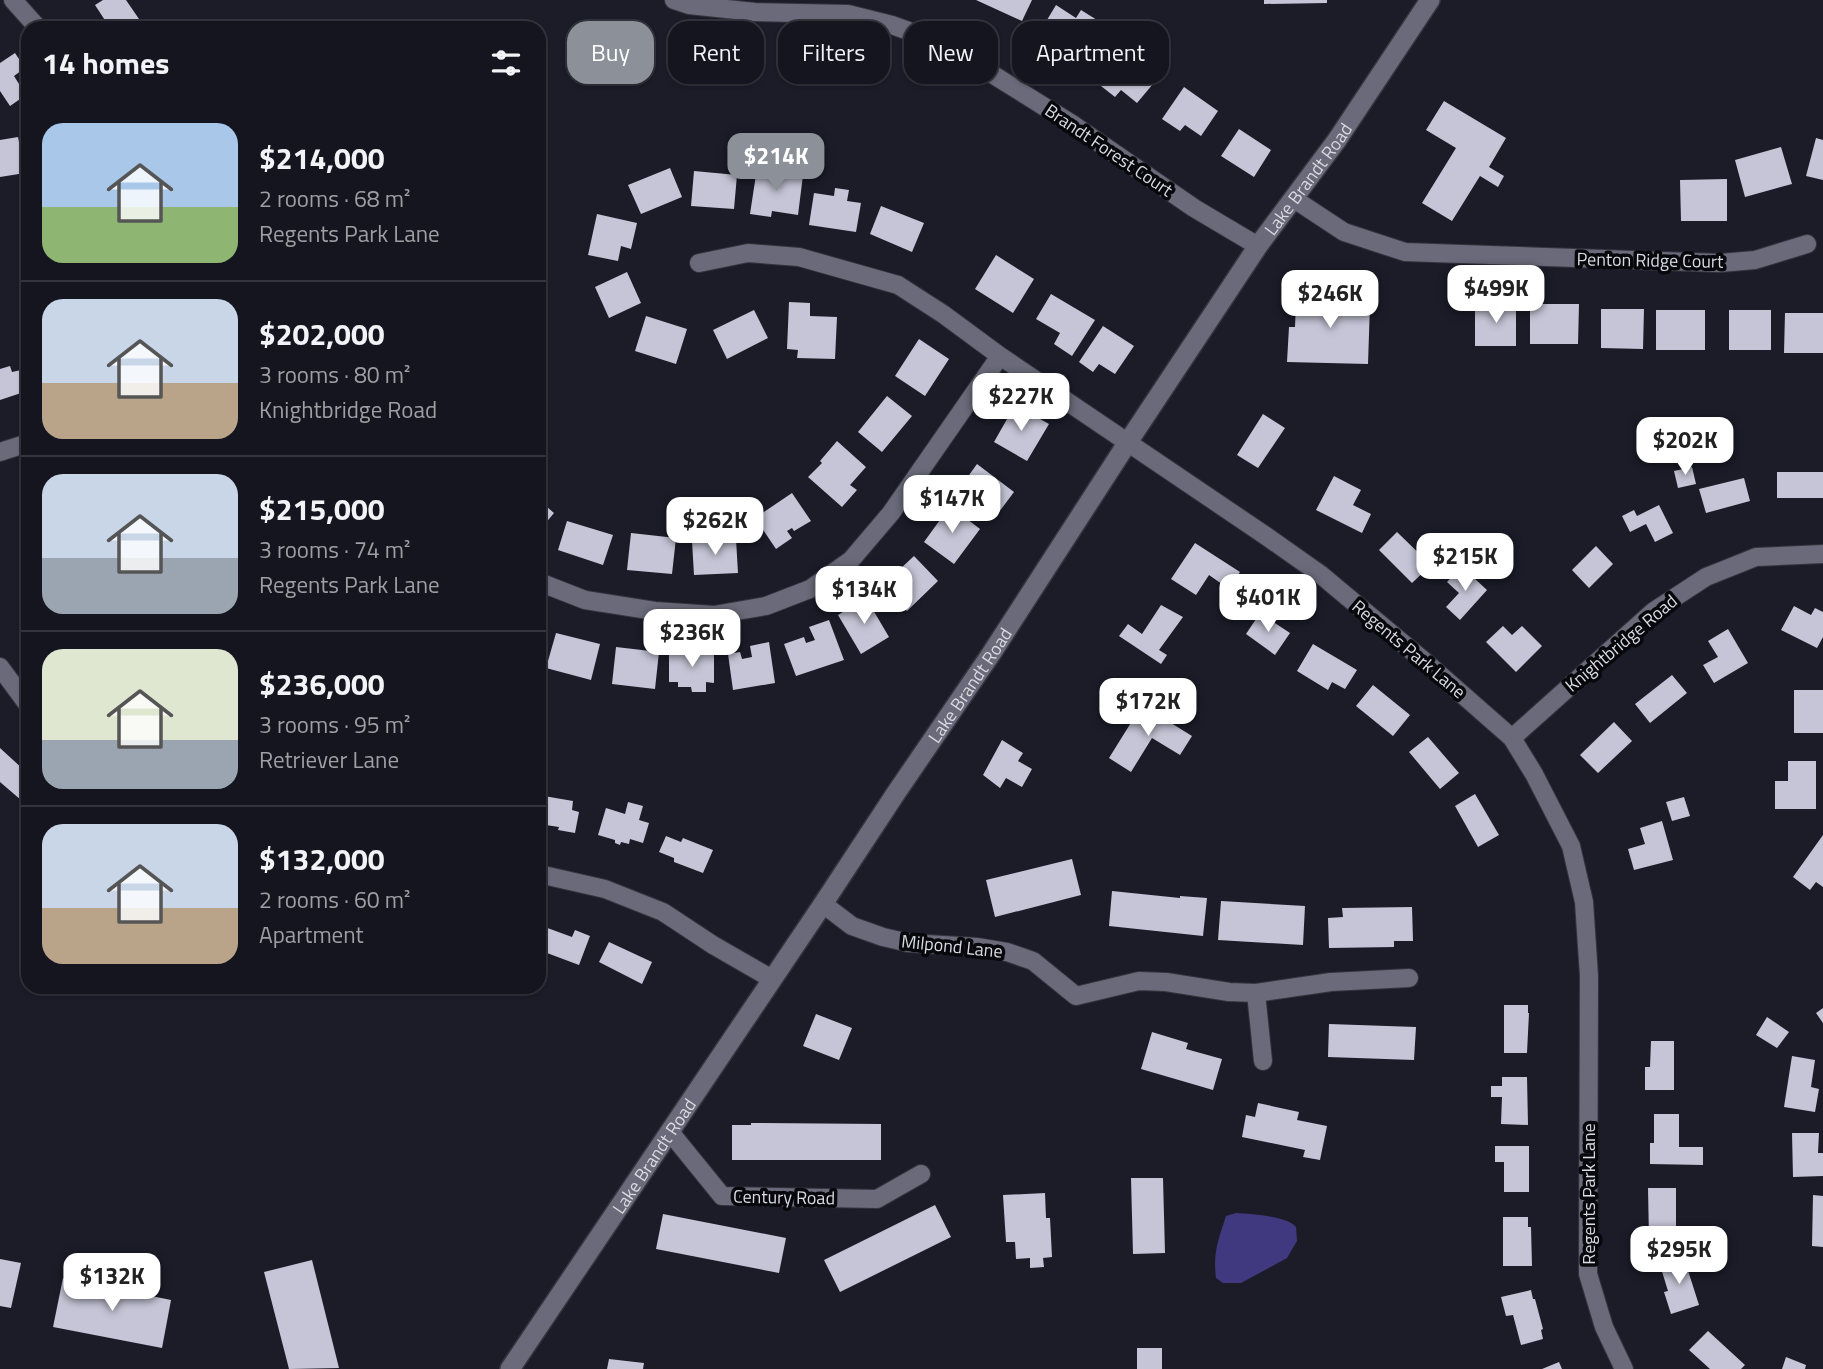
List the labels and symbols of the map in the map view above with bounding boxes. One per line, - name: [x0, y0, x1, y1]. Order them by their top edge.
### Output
- street label: Brandt Forest Court: [1039, 97, 1179, 203]
- street label: Lake Brandt Road: [1257, 117, 1358, 241]
- pin: $214K: [727, 134, 825, 193]
- street label: Penton Ridge Court: [1576, 245, 1724, 275]
- pin: $499K: [1447, 266, 1545, 325]
- pin: $246K: [1281, 270, 1379, 330]
- pin: $227K: [972, 374, 1070, 433]
- pin: $202K: [1636, 418, 1734, 477]
- pin: $147K: [903, 476, 1001, 535]
- pin: $262K: [666, 498, 764, 557]
- pin: $215K: [1416, 534, 1514, 593]
- pin: $134K: [815, 566, 913, 626]
- pin: $401K: [1219, 574, 1317, 634]
- street label: Knightbridge Road: [1559, 588, 1683, 698]
- street label: Regents Park Lane: [1346, 593, 1472, 705]
- pin: $236K: [643, 610, 741, 669]
- street label: Lake Brandt Road: [921, 622, 1018, 748]
- pin: $172K: [1099, 678, 1197, 738]
- street label: Milpond Lane: [900, 927, 1004, 965]
- street label: Lake Brandt Road: [605, 1093, 702, 1219]
- street label: Regents Park Lane: [1575, 1123, 1602, 1265]
- street label: Century Road: [733, 1183, 835, 1211]
- pin: $295K: [1630, 1226, 1728, 1286]
- pin: $132K: [63, 1254, 161, 1313]

